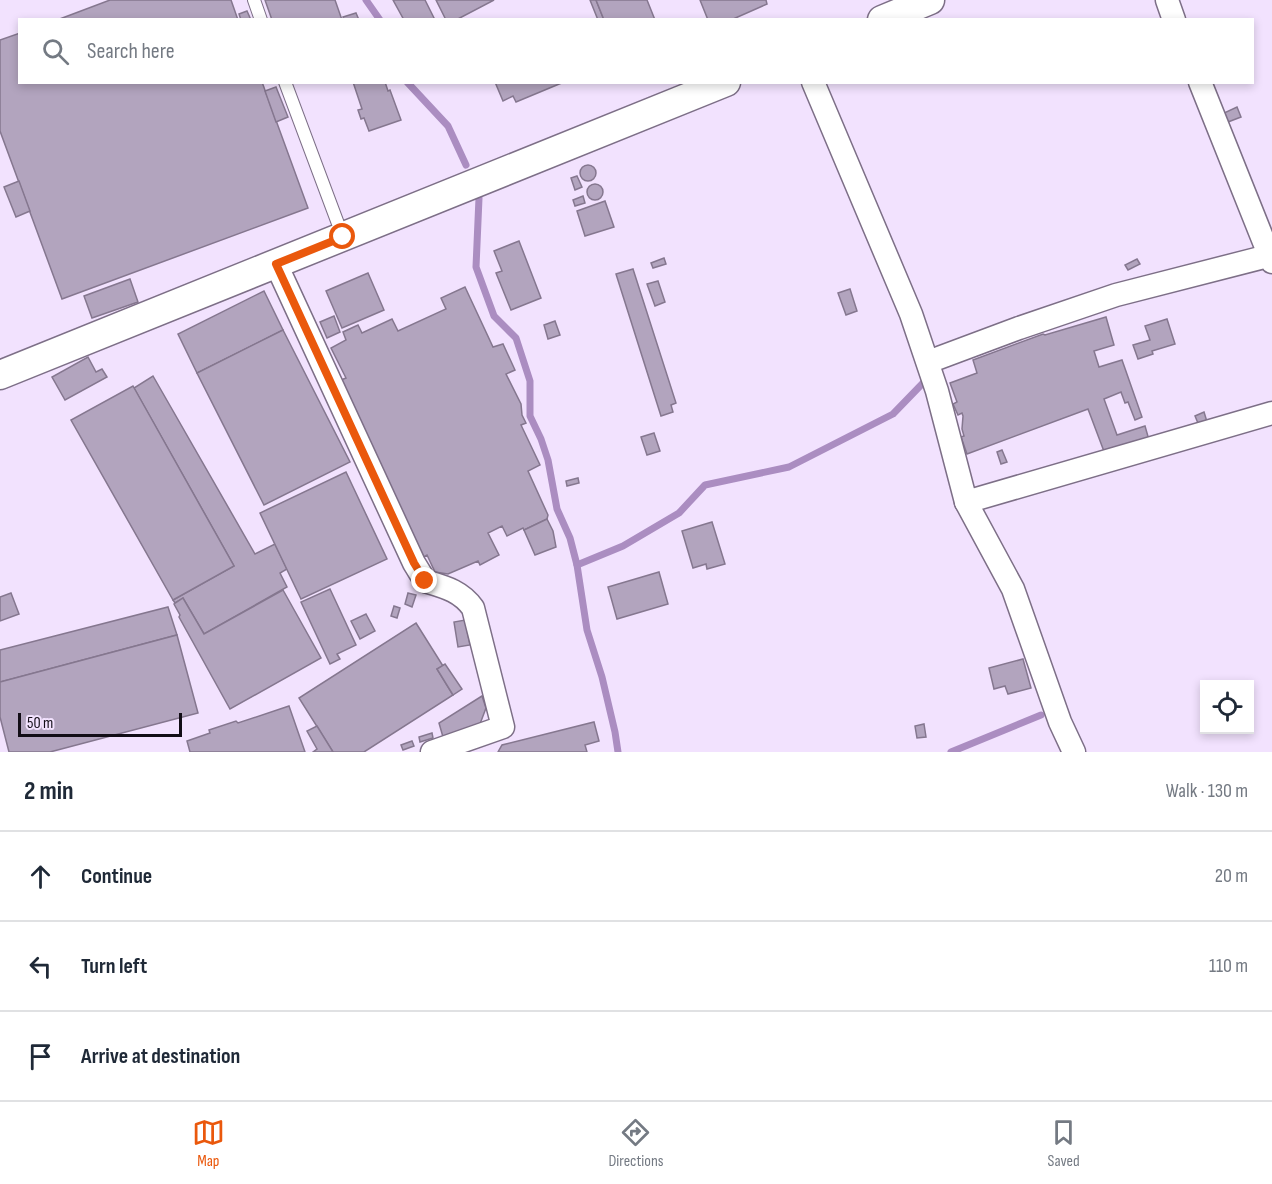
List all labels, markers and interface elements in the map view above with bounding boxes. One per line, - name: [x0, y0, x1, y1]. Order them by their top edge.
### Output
- search box: [18, 18, 1254, 84]
- icon: search: [39, 35, 72, 68]
- text: Search here: [87, 38, 174, 65]
- route start: [329, 223, 355, 249]
- route end: [411, 567, 437, 593]
- map controls: [1200, 680, 1254, 734]
- button: locate: [1200, 680, 1254, 734]
- scale bar: [18, 710, 182, 738]
- text: 50 m: [27, 714, 53, 733]
- text: 2 min: [24, 776, 74, 807]
- text: Walk · 130 m: [1166, 779, 1248, 803]
- icon: ahead: [24, 860, 57, 893]
- text: Continue: [81, 863, 152, 890]
- text: 20 m: [1215, 864, 1248, 888]
- icon: left: [24, 950, 57, 983]
- text: Turn left: [81, 953, 147, 980]
- text: 110 m: [1209, 954, 1248, 978]
- icon: arrive: [24, 1040, 57, 1073]
- text: Arrive at destination: [81, 1043, 240, 1070]
- tab: Map: [192, 1116, 225, 1171]
- tab: Directions: [608, 1116, 664, 1171]
- tab: Saved: [1047, 1116, 1080, 1171]

